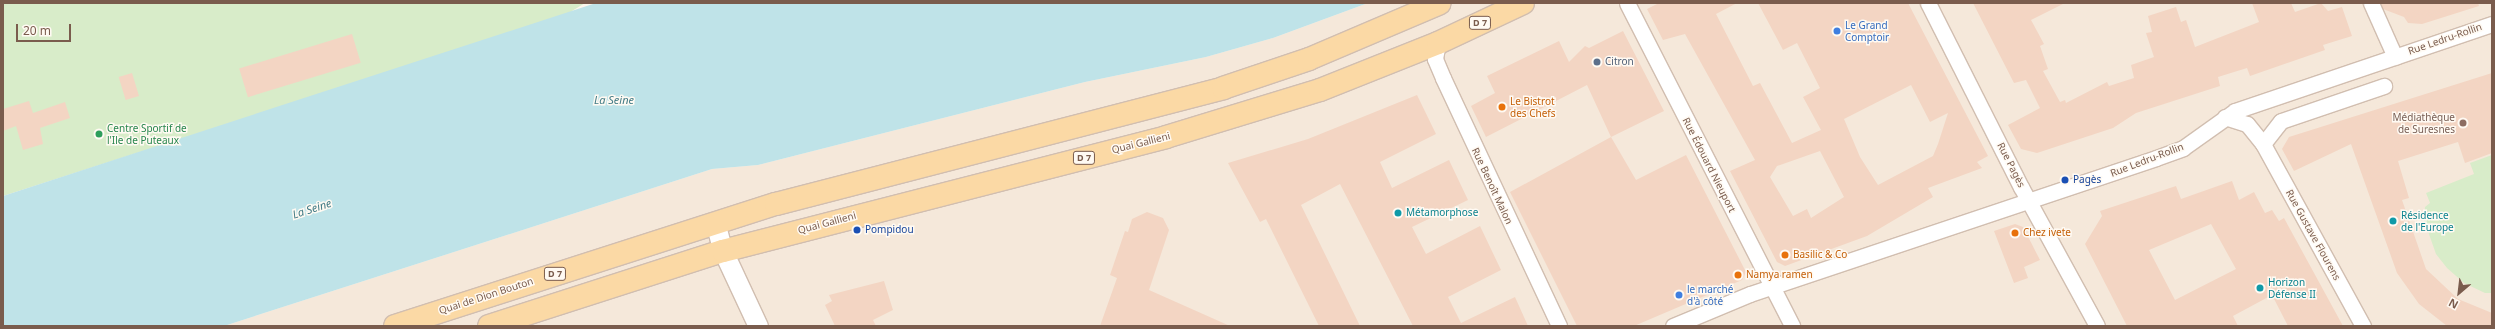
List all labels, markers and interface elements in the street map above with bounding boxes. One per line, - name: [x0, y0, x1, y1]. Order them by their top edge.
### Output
- scale bar: [18, 16, 73, 42]
- road number: D 7: [1468, 16, 1492, 30]
- place label: Le Grand Comptoir: [1845, 19, 1889, 42]
- street label: Rue Ledru-Rollin: [2406, 21, 2484, 57]
- text: 20 m: [23, 22, 51, 39]
- marker: Le Grand Comptoir: [1832, 26, 1842, 36]
- place label: Citron: [1605, 56, 1634, 68]
- marker: Citron: [1592, 57, 1602, 67]
- water label: La Seine: [594, 93, 634, 107]
- place label: Le Bistrot des Chefs: [1510, 95, 1556, 118]
- marker: Le Bistrot des Chefs: [1497, 102, 1507, 112]
- place label: Médiathèque de Suresnes: [2393, 111, 2455, 134]
- street label: Rue Édouard Nieuport: [1680, 116, 1738, 214]
- marker: Médiathèque de Suresnes: [2458, 118, 2468, 128]
- place label: Centre Sportif de l'Ile de Puteaux: [107, 122, 187, 146]
- marker: Centre Sportif de l'Ile de Puteaux: [94, 129, 104, 139]
- street label: Quai Gallieni: [1111, 130, 1171, 156]
- street label: Rue Pagès: [1995, 140, 2027, 190]
- street label: Rue Ledru-Rollin: [2109, 141, 2185, 179]
- street label: Rue Benoît Malon: [1469, 146, 1515, 226]
- road number: D 7: [1072, 151, 1096, 165]
- place label: Pagès: [2073, 174, 2101, 186]
- marker: Pagès: [2060, 175, 2070, 185]
- street label: Rue Gustave Flourens: [2283, 187, 2343, 283]
- water label: La Seine: [291, 197, 333, 221]
- place label: Métamorphose: [1406, 207, 1478, 219]
- marker: Métamorphose: [1393, 208, 1403, 218]
- street label: Quai Gallieni: [797, 209, 857, 237]
- place label: Résidence de l'Europe: [2401, 209, 2454, 232]
- marker: Résidence de l'Europe: [2388, 216, 2398, 226]
- place label: Pompidou: [865, 224, 914, 236]
- marker: Pompidou: [852, 225, 862, 235]
- place label: Chez ivete: [2023, 227, 2071, 239]
- marker: Chez ivete: [2010, 228, 2020, 238]
- place label: Basilic & Co: [1793, 249, 1847, 261]
- marker: Basilic & Co: [1780, 250, 1790, 260]
- road number: D 7: [543, 267, 567, 281]
- place label: Namya ramen: [1746, 269, 1813, 281]
- marker: Namya ramen: [1733, 270, 1743, 280]
- north arrow: [2439, 273, 2479, 313]
- street label: Quai de Dion Bouton: [437, 275, 535, 317]
- place label: Horizon Défense II: [2268, 276, 2316, 300]
- place label: le marché d'à côté: [1687, 283, 1733, 306]
- marker: Horizon Défense II: [2255, 283, 2265, 293]
- marker: le marché d'à côté: [1674, 290, 1684, 300]
- text: N: [2446, 295, 2461, 313]

